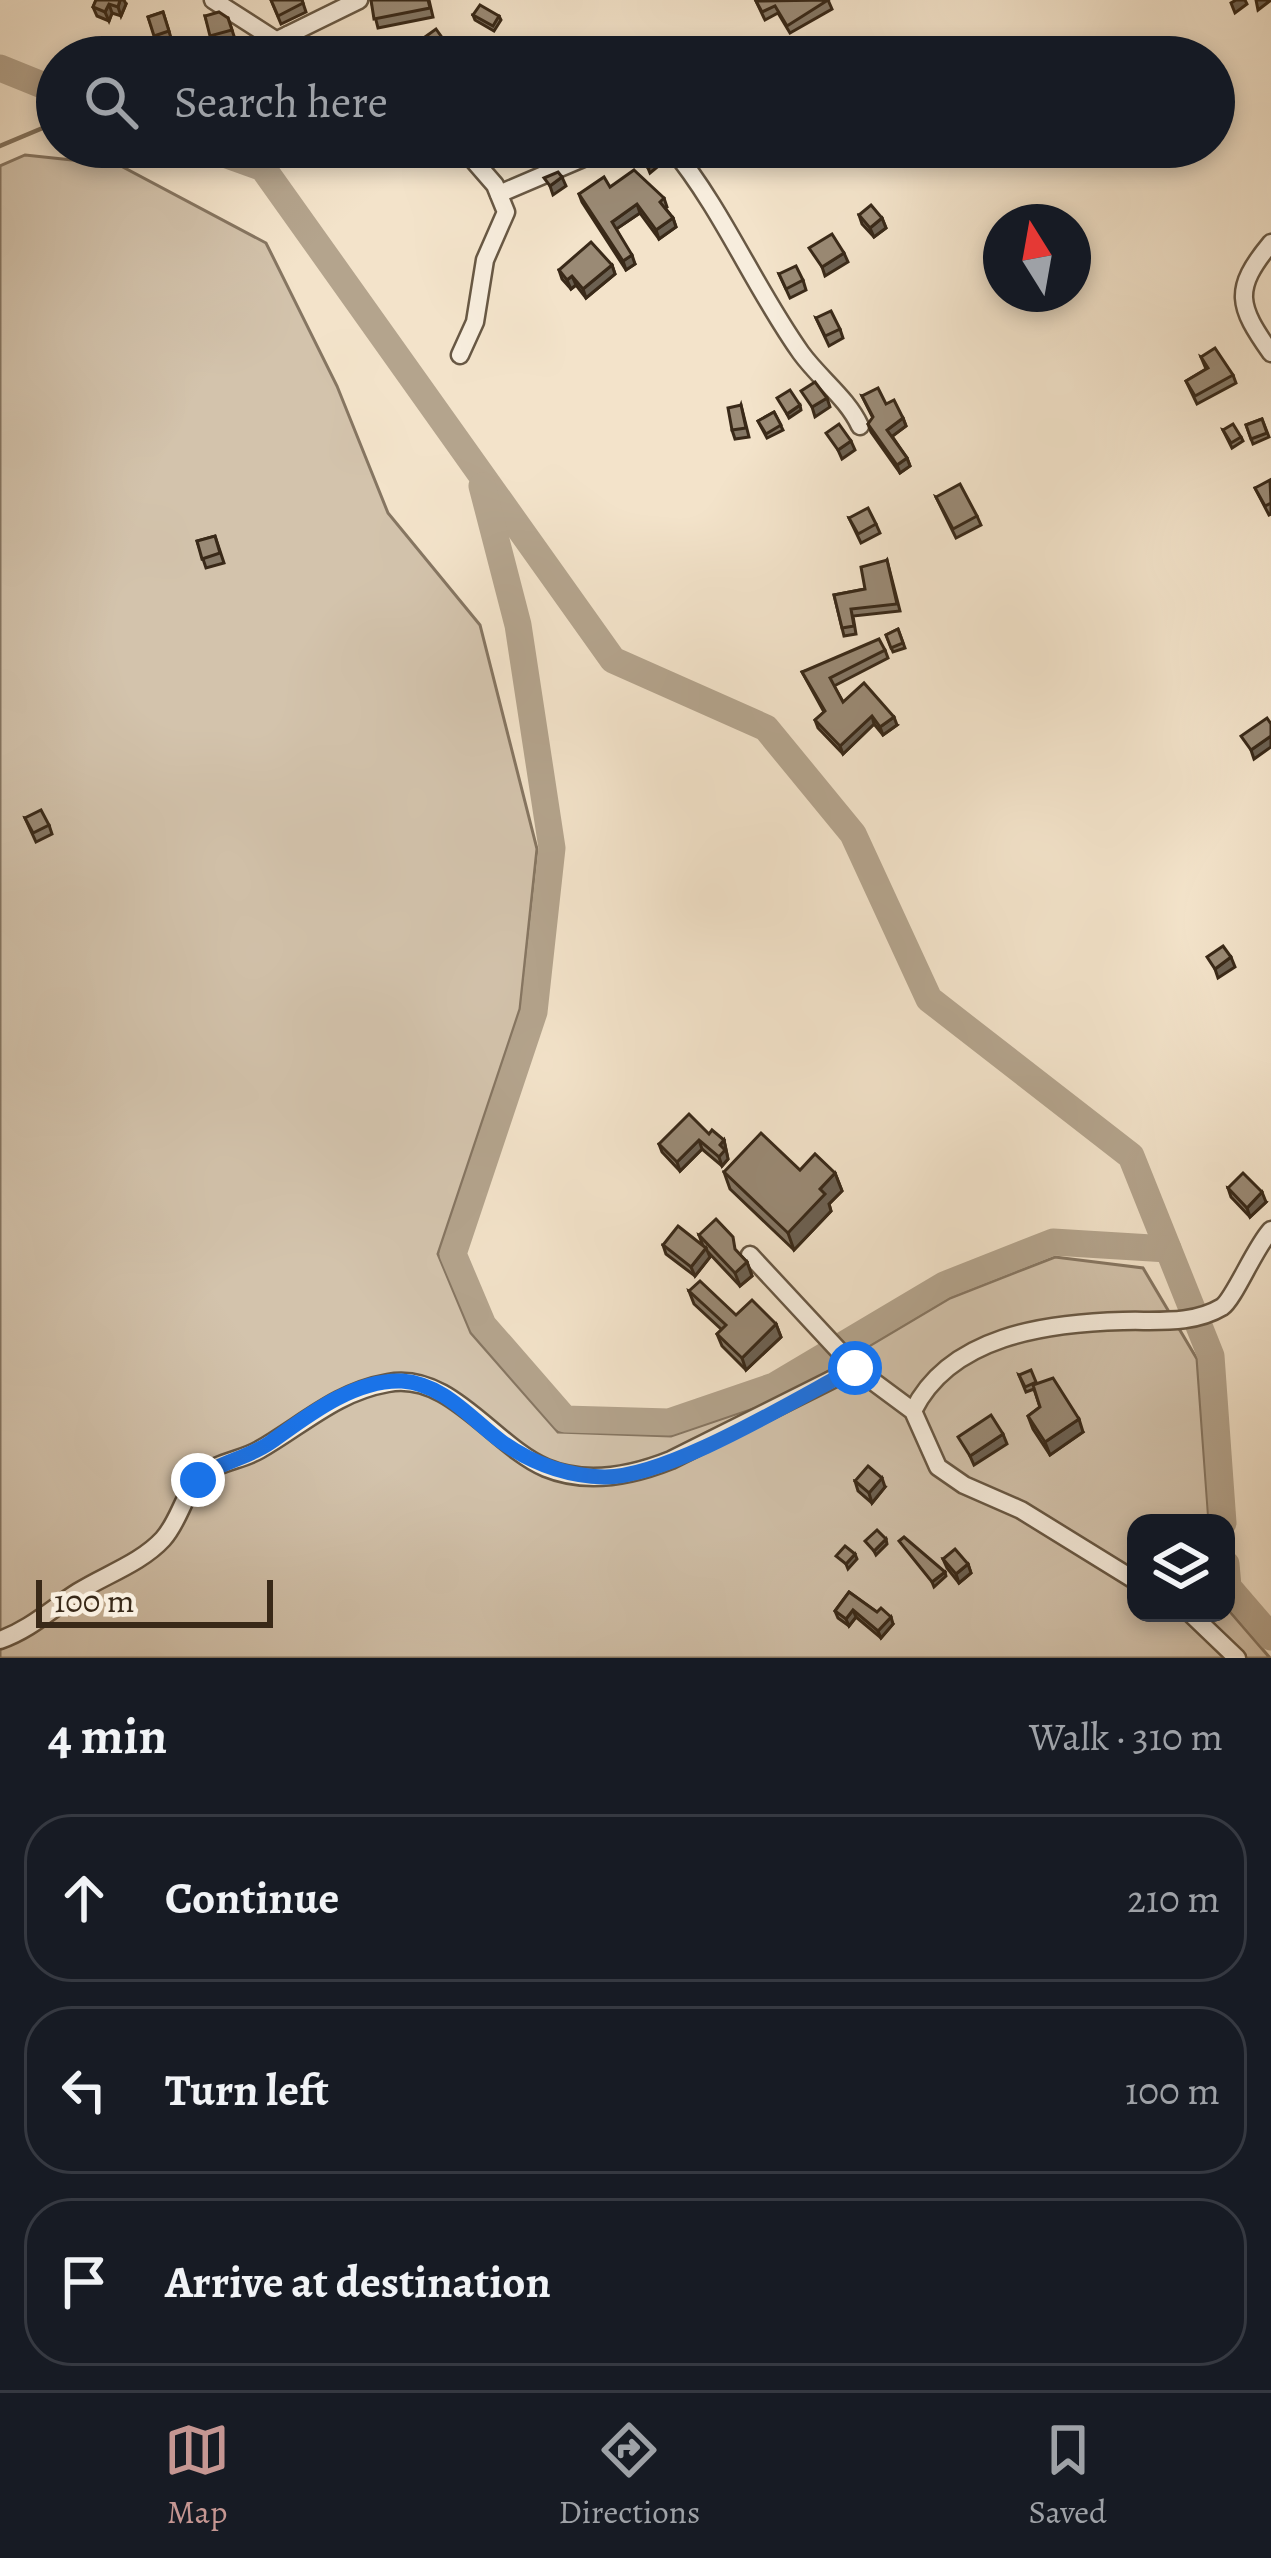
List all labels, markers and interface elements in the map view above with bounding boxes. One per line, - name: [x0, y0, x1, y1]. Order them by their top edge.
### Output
- search box: [36, 36, 1235, 168]
- icon: search: [78, 69, 144, 135]
- text: Search here: [174, 71, 388, 133]
- north arrow: [983, 204, 1091, 312]
- route start: [828, 1341, 882, 1395]
- route end: [171, 1453, 225, 1507]
- map controls: [1127, 1514, 1235, 1622]
- button: layers: [1127, 1514, 1235, 1622]
- scale bar: [36, 1574, 273, 1627]
- text: 100 m: [54, 1578, 134, 1623]
- text: 4 min: [48, 1701, 167, 1771]
- text: Walk · 310 m: [1029, 1710, 1223, 1763]
- icon: ahead: [51, 1865, 117, 1931]
- text: Continue: [165, 1867, 339, 1929]
- text: 210 m: [1127, 1872, 1220, 1925]
- icon: left: [51, 2057, 117, 2123]
- text: Turn left: [165, 2059, 329, 2121]
- text: 100 m: [1125, 2064, 1220, 2117]
- icon: arrive: [51, 2249, 117, 2315]
- text: Arrive at destination: [165, 2251, 551, 2313]
- tab: Map: [164, 2417, 230, 2534]
- tab: Directions: [559, 2417, 700, 2534]
- tab: Saved: [1029, 2417, 1107, 2534]

